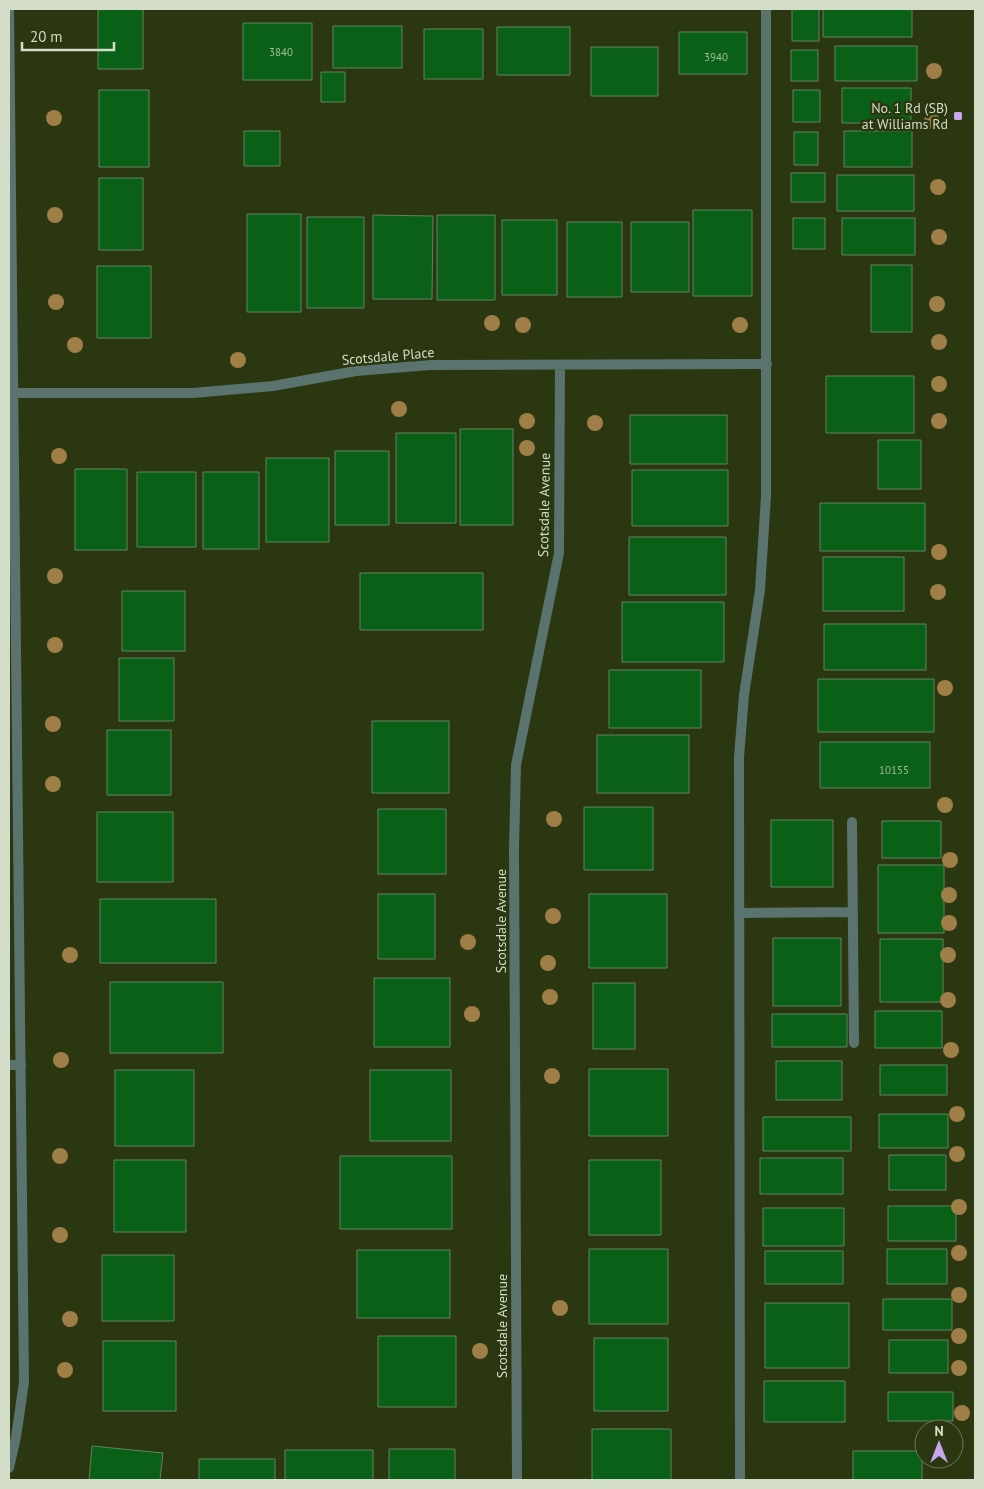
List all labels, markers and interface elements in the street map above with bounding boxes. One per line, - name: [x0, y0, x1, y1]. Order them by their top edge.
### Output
- scale bar: [22, 20, 115, 52]
- text: 20 m: [30, 27, 63, 46]
- house number: 3840: [269, 45, 293, 59]
- house number: 3940: [704, 50, 728, 64]
- place label: No. 1 Rd (SB) at Williams Rd: [862, 99, 948, 133]
- marker: No. 1 Rd (SB) at Williams Rd: [952, 110, 964, 122]
- street label: Scotsdale Place: [341, 343, 435, 369]
- street label: Scotsdale Avenue: [534, 453, 554, 557]
- house number: 10155: [879, 763, 909, 777]
- street label: Scotsdale Avenue: [492, 869, 510, 973]
- street label: Scotsdale Avenue: [493, 1274, 511, 1378]
- north arrow: [914, 1419, 964, 1469]
- text: N: [934, 1422, 944, 1440]

